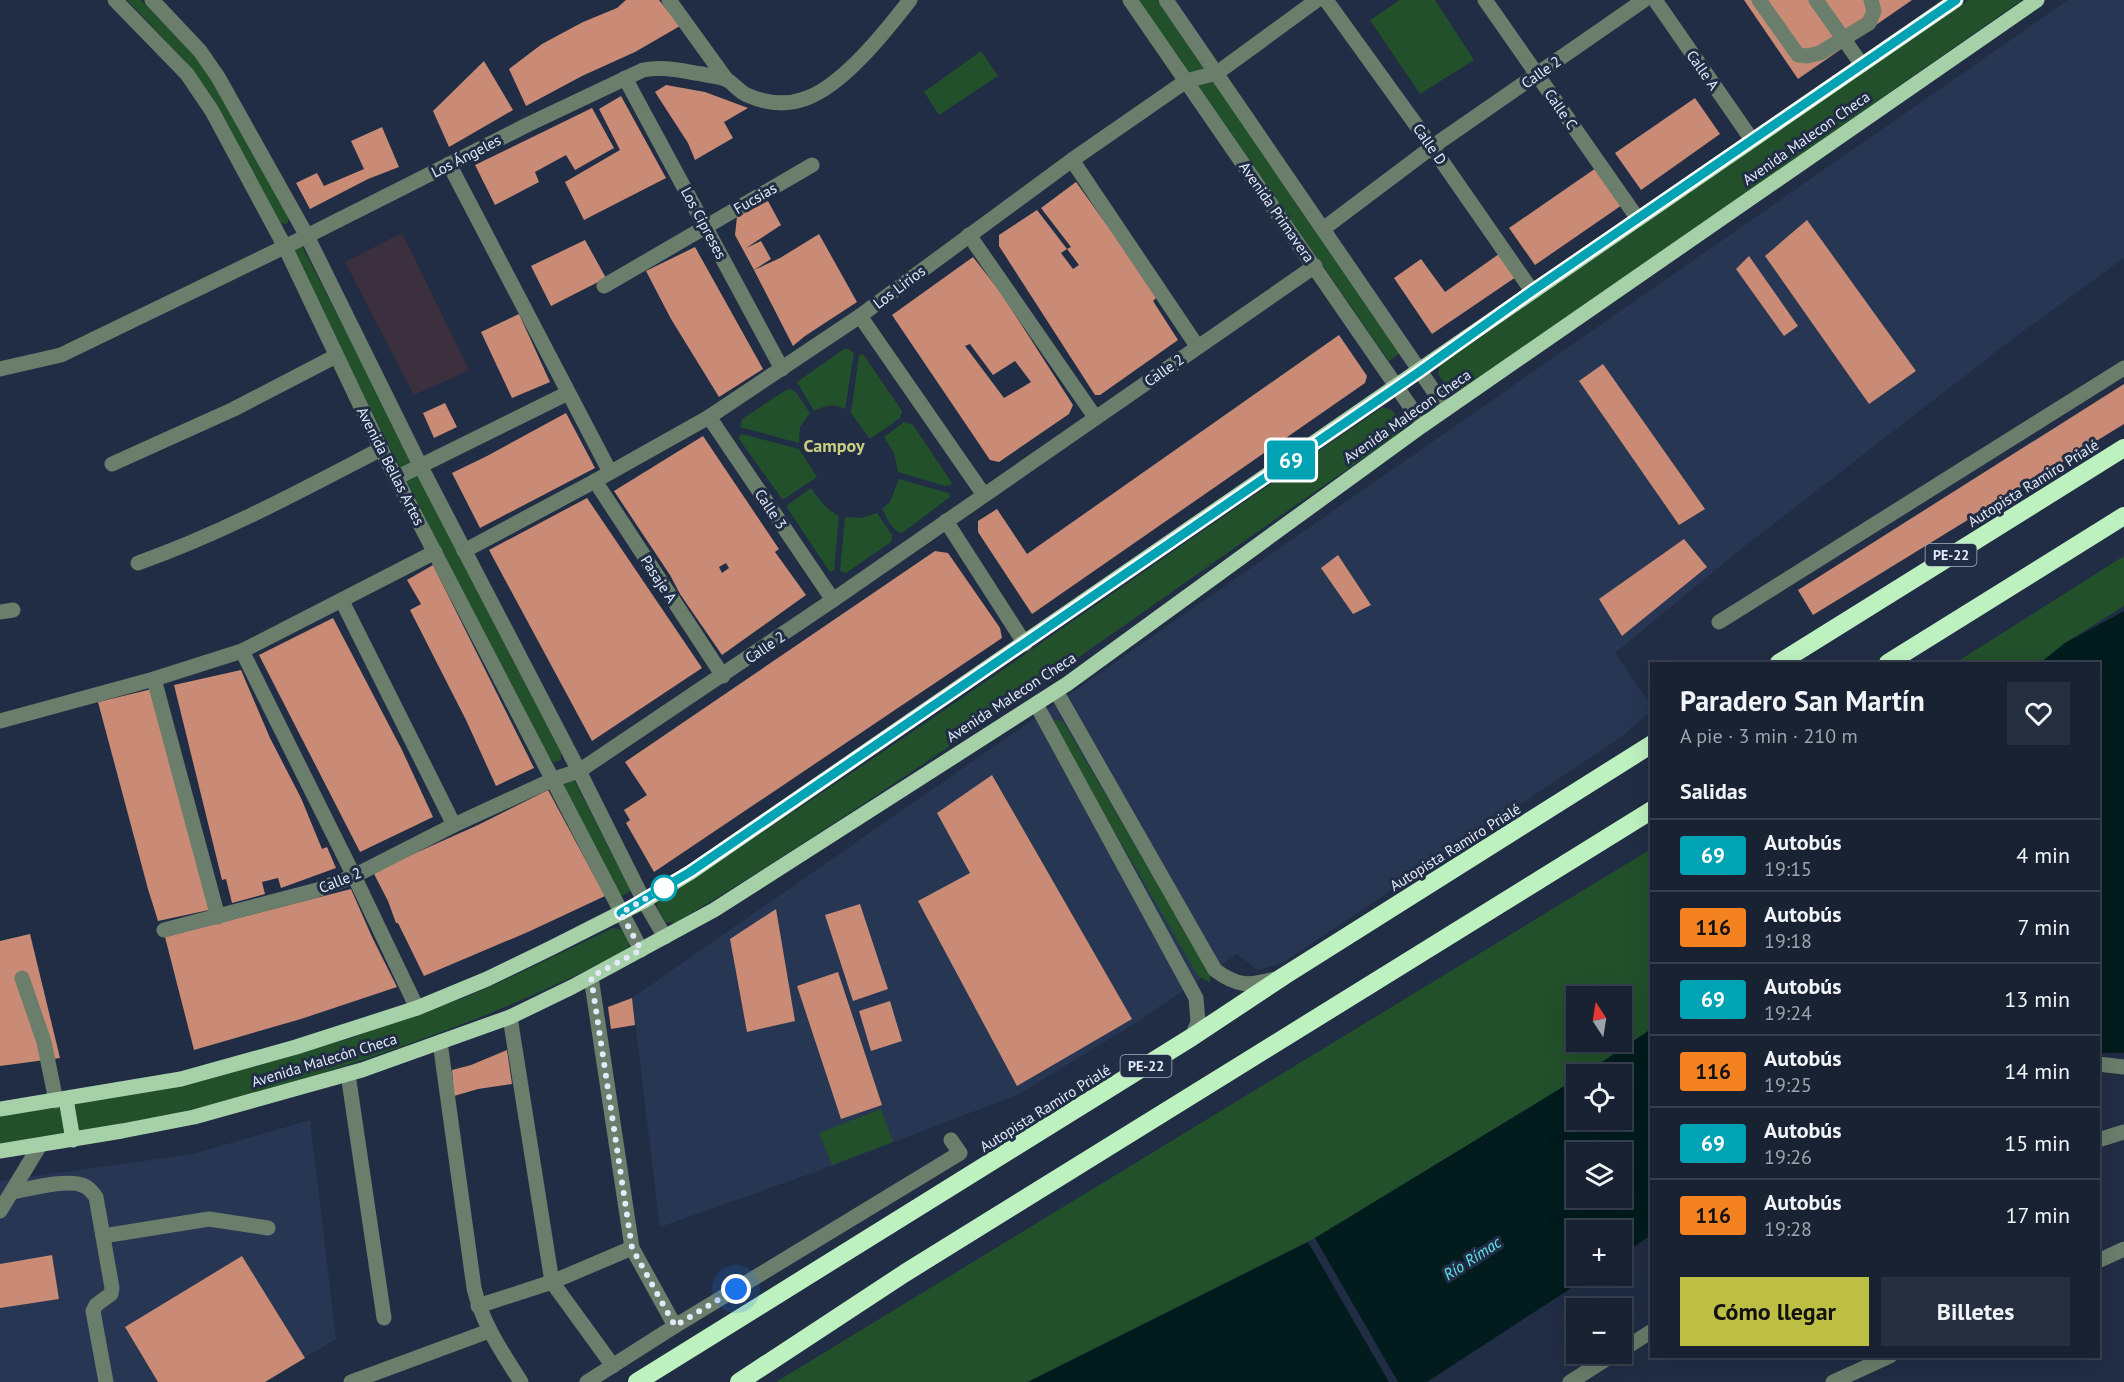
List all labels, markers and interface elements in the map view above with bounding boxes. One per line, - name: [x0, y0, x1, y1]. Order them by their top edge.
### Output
- street label: Calle A: [1682, 46, 1724, 94]
- street label: Calle 2: [1517, 52, 1565, 92]
- street label: Calle C: [1540, 85, 1582, 133]
- street label: Avenida Malecon Checa: [1739, 87, 1873, 189]
- street label: Calle D: [1409, 120, 1451, 168]
- street label: Los Ángeles: [428, 130, 504, 182]
- street label: Avenida Primavera: [1235, 158, 1319, 266]
- street label: Fucsias: [730, 178, 780, 218]
- street label: Los Cipreses: [677, 184, 731, 262]
- street label: Los Lirios: [869, 261, 929, 313]
- street label: Calle 2: [1140, 350, 1188, 390]
- street label: Avenida Malecon Checa: [1340, 365, 1474, 467]
- street label: Avenida Bellas Artes: [353, 404, 429, 528]
- district label: Campoy: [803, 434, 865, 457]
- street label: Autopista Ramiro Prialé: [1964, 435, 2102, 531]
- line badge: 69: [1264, 440, 1318, 480]
- text: 69: [1279, 447, 1303, 474]
- street label: Calle 3: [751, 485, 791, 533]
- road number: PE-22: [1926, 544, 1976, 566]
- street label: Pasaje A: [637, 552, 682, 607]
- street label: Calle 2: [741, 627, 789, 667]
- street label: Avenida Malecon Checa: [943, 648, 1079, 746]
- text: Paradero San Martín: [1680, 682, 1925, 719]
- button: heart: [2007, 682, 2070, 745]
- text: A pie · 3 min · 210 m: [1680, 723, 1858, 749]
- text: Salidas: [1680, 777, 1747, 805]
- street label: Autopista Ramiro Prialé: [1386, 799, 1524, 895]
- text: Autobús: [1764, 828, 1841, 856]
- text: 4 min: [2016, 841, 2070, 869]
- text: 69: [1701, 842, 1725, 869]
- text: 19:15: [1764, 856, 1812, 882]
- street label: Calle 2: [316, 863, 364, 897]
- unlabelled marker: [651, 875, 677, 901]
- text: Autobús: [1764, 900, 1841, 928]
- text: 7 min: [2018, 913, 2070, 941]
- text: 116: [1695, 914, 1731, 941]
- text: 19:18: [1764, 928, 1812, 954]
- text: Autobús: [1764, 972, 1841, 1000]
- text: 13 min: [2004, 985, 2070, 1013]
- north arrow: [1566, 986, 1632, 1052]
- map controls: [1566, 986, 1632, 1364]
- text: 69: [1701, 986, 1725, 1013]
- text: 19:24: [1764, 1000, 1812, 1026]
- street label: Avenida Malecón Checa: [249, 1029, 399, 1091]
- text: Autobús: [1764, 1044, 1841, 1072]
- road number: PE-22: [1120, 1055, 1172, 1077]
- text: 14 min: [2004, 1057, 2070, 1085]
- text: 116: [1695, 1058, 1731, 1085]
- street label: Autopista Ramiro Prialé: [976, 1060, 1114, 1156]
- button: locate: [1566, 1064, 1632, 1130]
- text: 19:25: [1764, 1072, 1812, 1098]
- text: Autobús: [1764, 1116, 1841, 1144]
- text: 15 min: [2004, 1129, 2070, 1157]
- text: 69: [1701, 1130, 1725, 1157]
- button: layers: [1566, 1142, 1632, 1208]
- text: 19:26: [1764, 1144, 1812, 1170]
- text: Autobús: [1764, 1188, 1841, 1216]
- text: 17 min: [2006, 1201, 2070, 1229]
- text: 116: [1695, 1202, 1731, 1229]
- text: 19:28: [1764, 1216, 1812, 1242]
- button: +: [1566, 1220, 1632, 1286]
- water label: Río Rímac: [1439, 1232, 1505, 1284]
- your location: [721, 1274, 751, 1304]
- button: Cómo llegar: [1680, 1277, 1869, 1346]
- button: Billetes: [1881, 1277, 2070, 1346]
- button: −: [1566, 1298, 1632, 1364]

